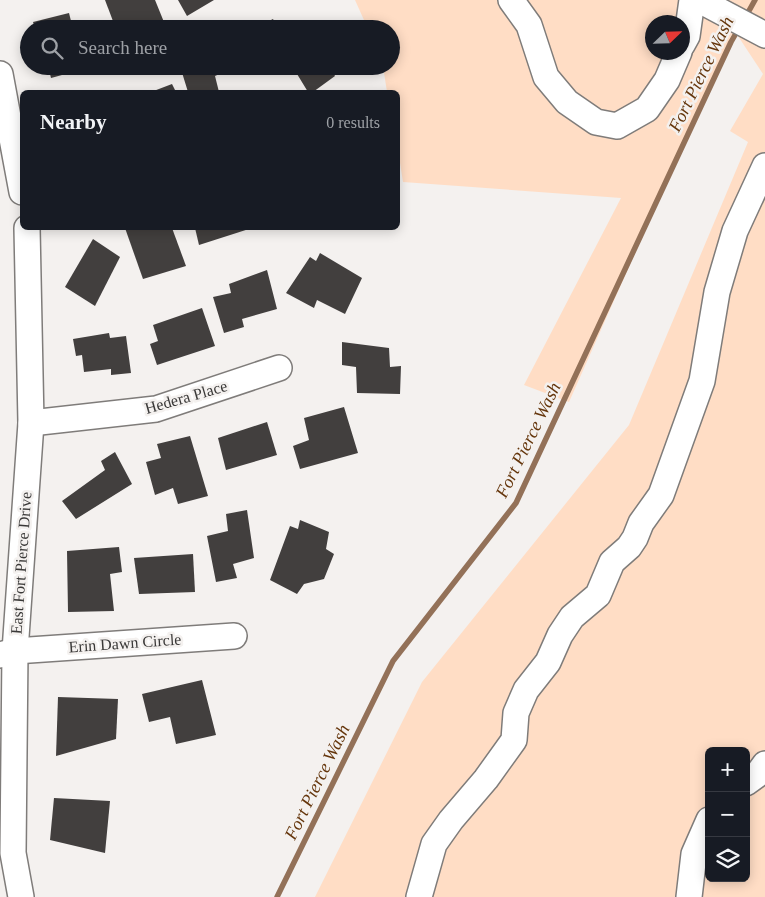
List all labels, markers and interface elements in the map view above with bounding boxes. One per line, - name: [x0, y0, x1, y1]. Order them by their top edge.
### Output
- water label: Fort Pierce Wash: [664, 13, 738, 136]
- north arrow: [645, 15, 690, 60]
- search box: [20, 20, 400, 75]
- icon: search: [38, 34, 66, 62]
- text: Search here: [78, 37, 167, 58]
- text: Nearby: [40, 110, 107, 134]
- text: 0 results: [326, 114, 380, 131]
- street label: Hedera Place: [143, 377, 229, 417]
- water label: Fort Pierce Wash: [491, 379, 565, 502]
- street label: East Fort Pierce Drive: [8, 491, 34, 635]
- street label: Erin Dawn Circle: [68, 631, 182, 655]
- water label: Fort Pierce Wash: [280, 721, 354, 844]
- map controls: [705, 747, 750, 882]
- button: +: [705, 747, 750, 792]
- button: −: [705, 792, 750, 837]
- button: layers: [705, 837, 750, 882]

